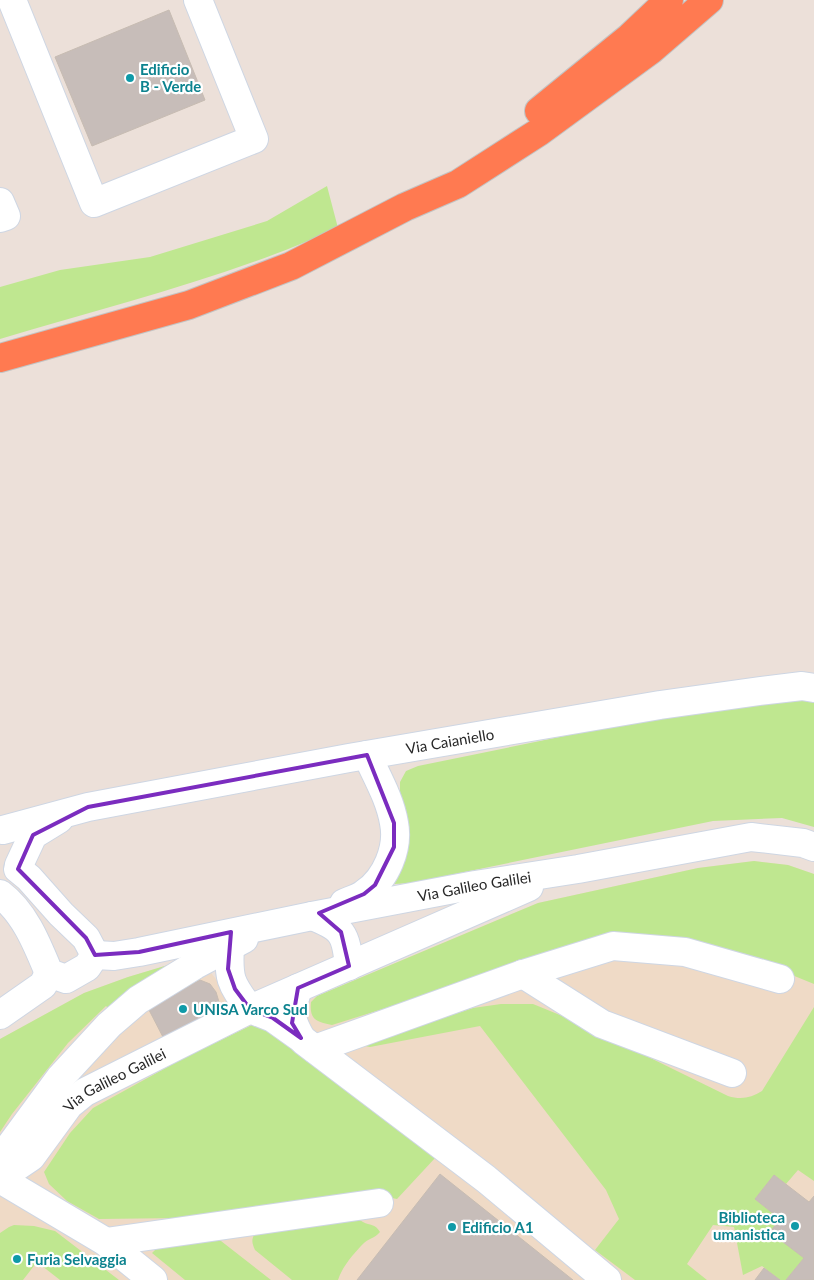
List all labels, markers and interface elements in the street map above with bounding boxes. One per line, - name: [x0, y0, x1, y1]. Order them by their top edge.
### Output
- place label: Edificio B - Verde: [140, 60, 201, 95]
- marker: Edificio B - Verde: [124, 72, 136, 84]
- street label: Via Caianiello: [404, 724, 495, 757]
- street label: Via Galileo Galilei: [416, 867, 532, 905]
- place label: UNISA Varco Sud: [193, 1000, 308, 1018]
- marker: UNISA Varco Sud: [177, 1003, 189, 1015]
- street label: Via Galileo Galilei: [59, 1044, 169, 1115]
- place label: Biblioteca umanistica: [713, 1208, 785, 1243]
- place label: Edificio A1: [462, 1218, 534, 1236]
- marker: Biblioteca umanistica: [789, 1220, 801, 1232]
- marker: Edificio A1: [446, 1221, 458, 1233]
- place label: Furia Selvaggia: [27, 1250, 127, 1268]
- marker: Furia Selvaggia: [11, 1253, 23, 1265]

